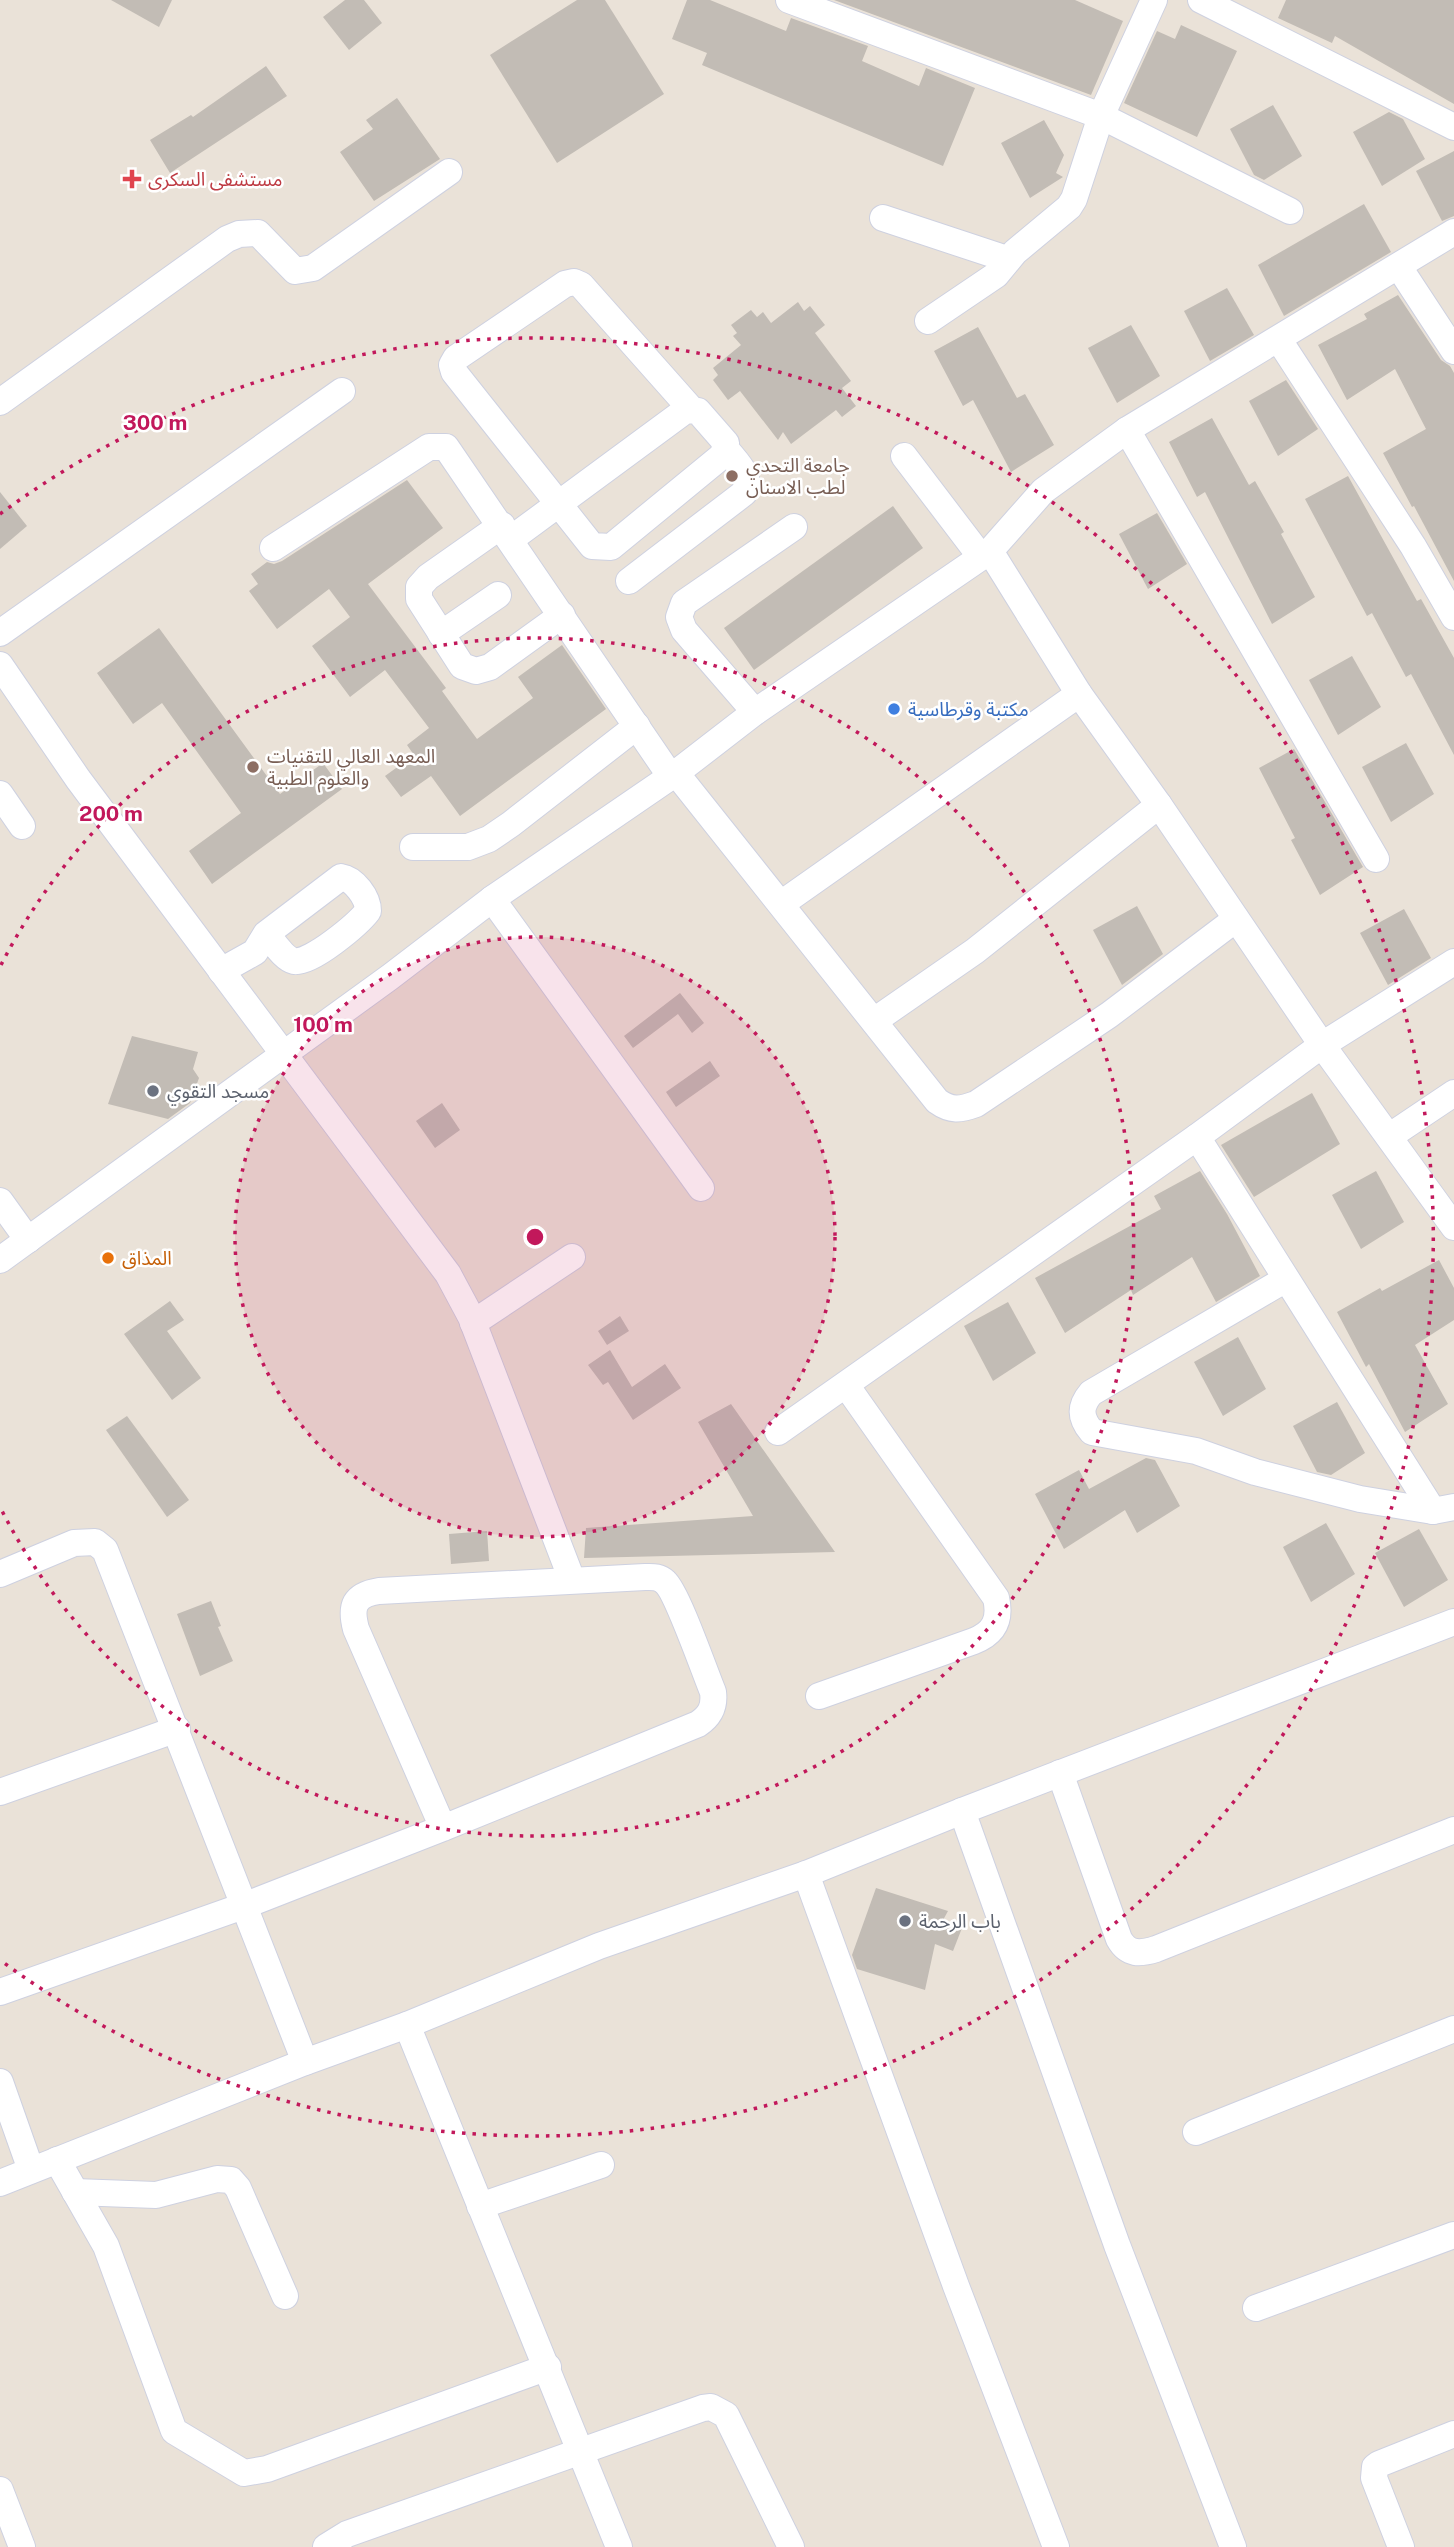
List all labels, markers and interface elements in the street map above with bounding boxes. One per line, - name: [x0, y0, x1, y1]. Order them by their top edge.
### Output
- place label: مستشفى السكرى: [148, 168, 283, 191]
- marker: مستشفى السكرى: [122, 169, 142, 189]
- text: 300 m: [123, 410, 187, 435]
- place label: جامعة التحدي لطب الاسنان: [746, 454, 850, 498]
- marker: جامعة التحدي لطب الاسنان: [724, 468, 740, 484]
- place label: مكتبة وقرطاسية: [908, 698, 1029, 721]
- marker: مكتبة وقرطاسية: [886, 701, 902, 717]
- place label: المعهد العالي للتقنيات والعلوم الطبية: [267, 745, 435, 793]
- marker: المعهد العالي للتقنيات والعلوم الطبية: [245, 759, 261, 775]
- text: 200 m: [79, 801, 143, 826]
- text: 100 m: [293, 1012, 353, 1037]
- place label: مسجد التقوي: [167, 1080, 269, 1106]
- marker: مسجد التقوي: [145, 1083, 161, 1099]
- centre of rings: [523, 1225, 547, 1249]
- place label: المذاق: [122, 1247, 172, 1269]
- marker: المذاق: [100, 1250, 116, 1266]
- place label: باب الرحمة: [919, 1910, 1001, 1933]
- marker: باب الرحمة: [897, 1913, 913, 1929]

